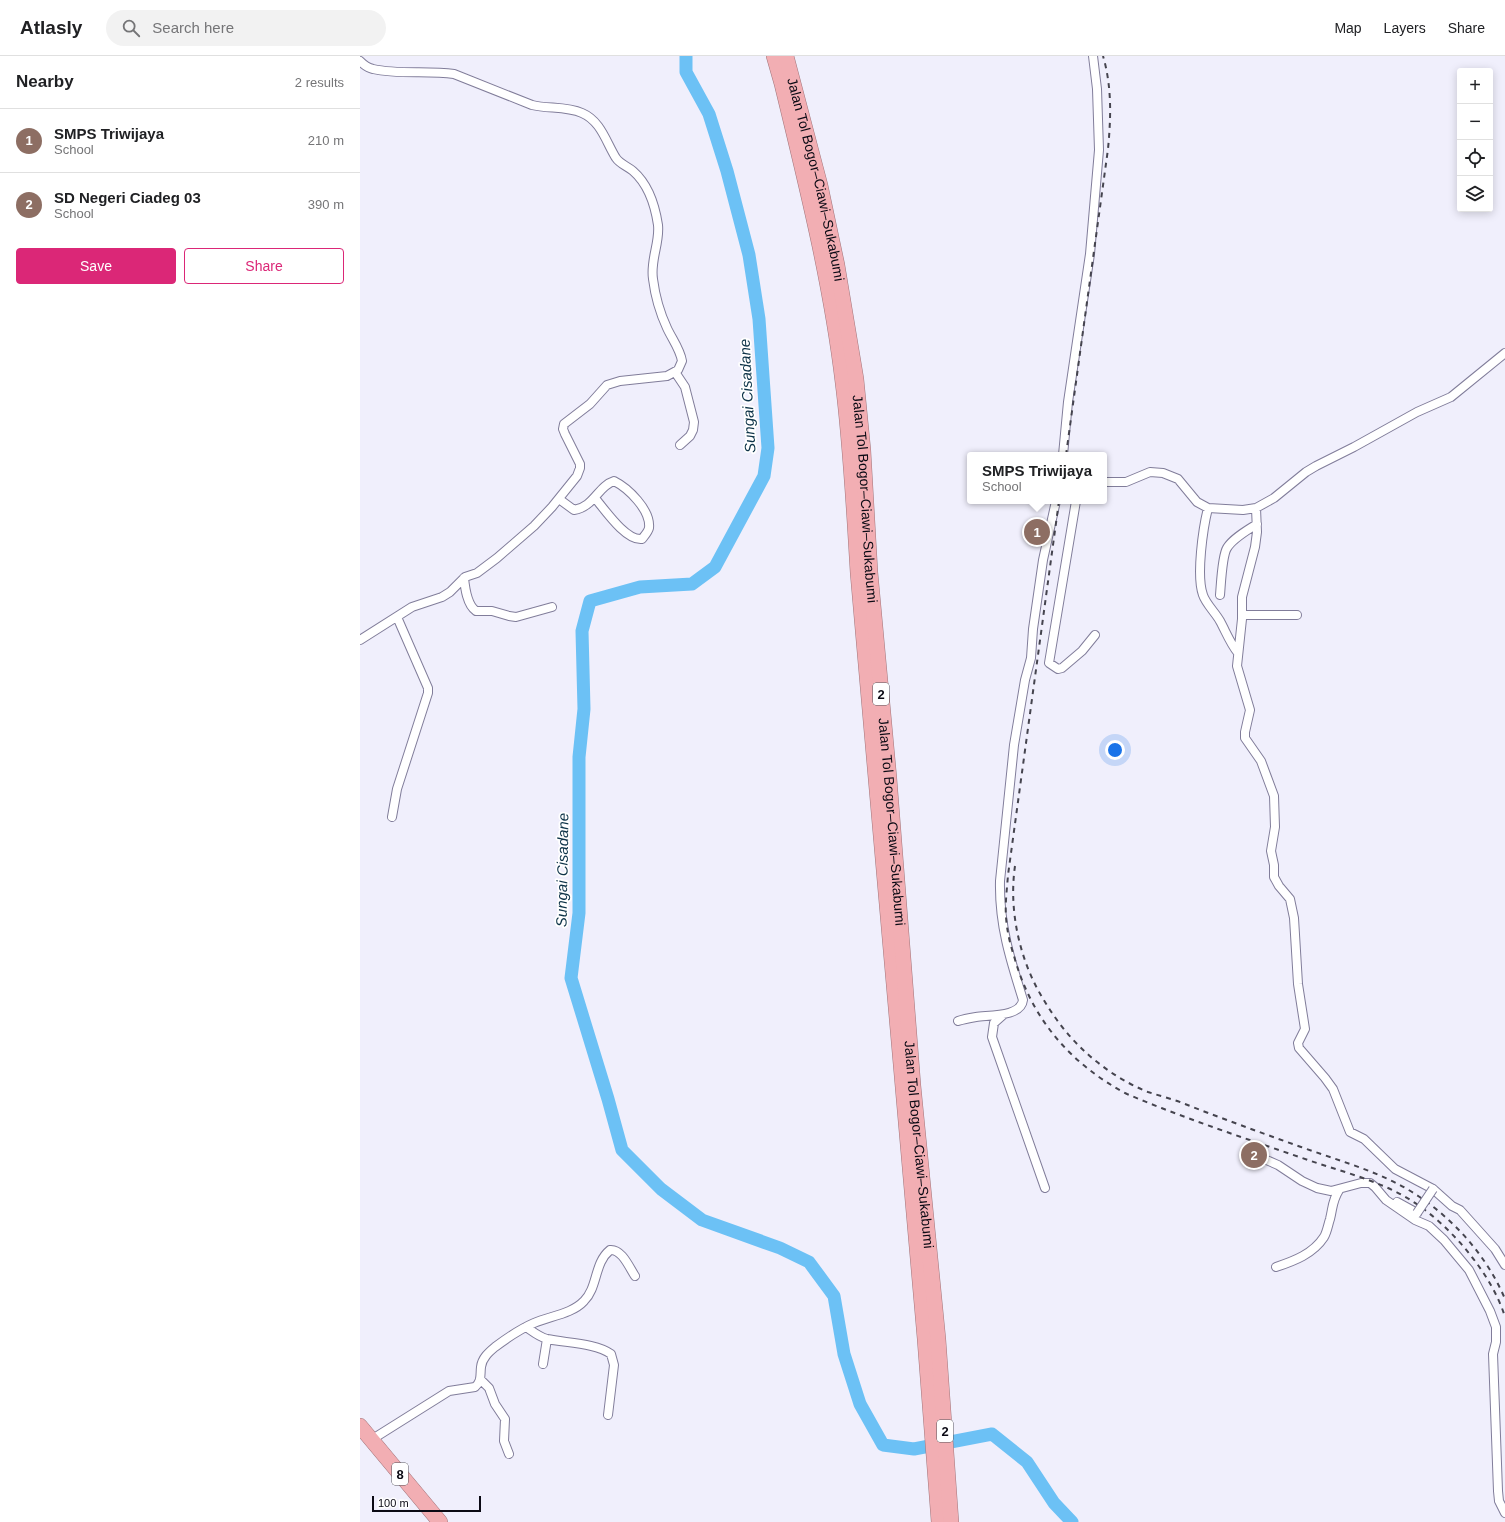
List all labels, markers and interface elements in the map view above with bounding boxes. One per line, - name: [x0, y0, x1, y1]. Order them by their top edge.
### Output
- search box: [106, 10, 386, 46]
- text: Atlasly: [20, 17, 82, 38]
- icon: search: [120, 17, 142, 39]
- text: Search here: [152, 19, 234, 36]
- text: Map: [1334, 20, 1362, 36]
- text: Layers: [1384, 20, 1426, 36]
- text: Share: [1448, 20, 1485, 36]
- map controls: [1457, 68, 1493, 212]
- button: +: [1457, 68, 1493, 104]
- text: Nearby: [16, 72, 74, 91]
- text: 2 results: [295, 75, 344, 90]
- street label: Jalan Tol Bogor–Ciawi–Sukabumi: [784, 76, 848, 282]
- button: −: [1457, 104, 1493, 140]
- text: SMPS Triwijaya: [54, 125, 164, 142]
- text: 1: [25, 133, 33, 148]
- text: 210 m: [308, 133, 344, 148]
- button: locate: [1457, 140, 1493, 176]
- text: School: [54, 142, 94, 157]
- button: layers: [1457, 176, 1493, 212]
- text: SD Negeri Ciadeg 03: [54, 189, 201, 206]
- text: 2: [25, 197, 33, 212]
- text: 390 m: [308, 197, 344, 212]
- text: School: [54, 206, 94, 221]
- button: Save: [16, 248, 176, 284]
- button: Share: [184, 248, 344, 284]
- water label: Sungai Cisadane: [736, 339, 758, 453]
- street label: Jalan Tol Bogor–Ciawi–Sukabumi: [850, 394, 881, 604]
- popup: [967, 452, 1107, 504]
- text: SMPS Triwijaya: [982, 462, 1092, 479]
- text: School: [982, 479, 1022, 494]
- pin: 1: [1024, 517, 1050, 547]
- road number: 2: [873, 683, 889, 705]
- street label: Jalan Tol Bogor–Ciawi–Sukabumi: [875, 717, 909, 926]
- your location: [1105, 740, 1125, 760]
- water label: Sungai Cisadane: [553, 813, 571, 927]
- street label: Jalan Tol Bogor–Ciawi–Sukabumi: [902, 1040, 937, 1249]
- pin: 2: [1241, 1140, 1267, 1170]
- road number: 2: [937, 1420, 953, 1442]
- road number: 8: [392, 1463, 408, 1485]
- scale bar: [372, 1494, 481, 1513]
- text: 100 m: [378, 1497, 409, 1509]

